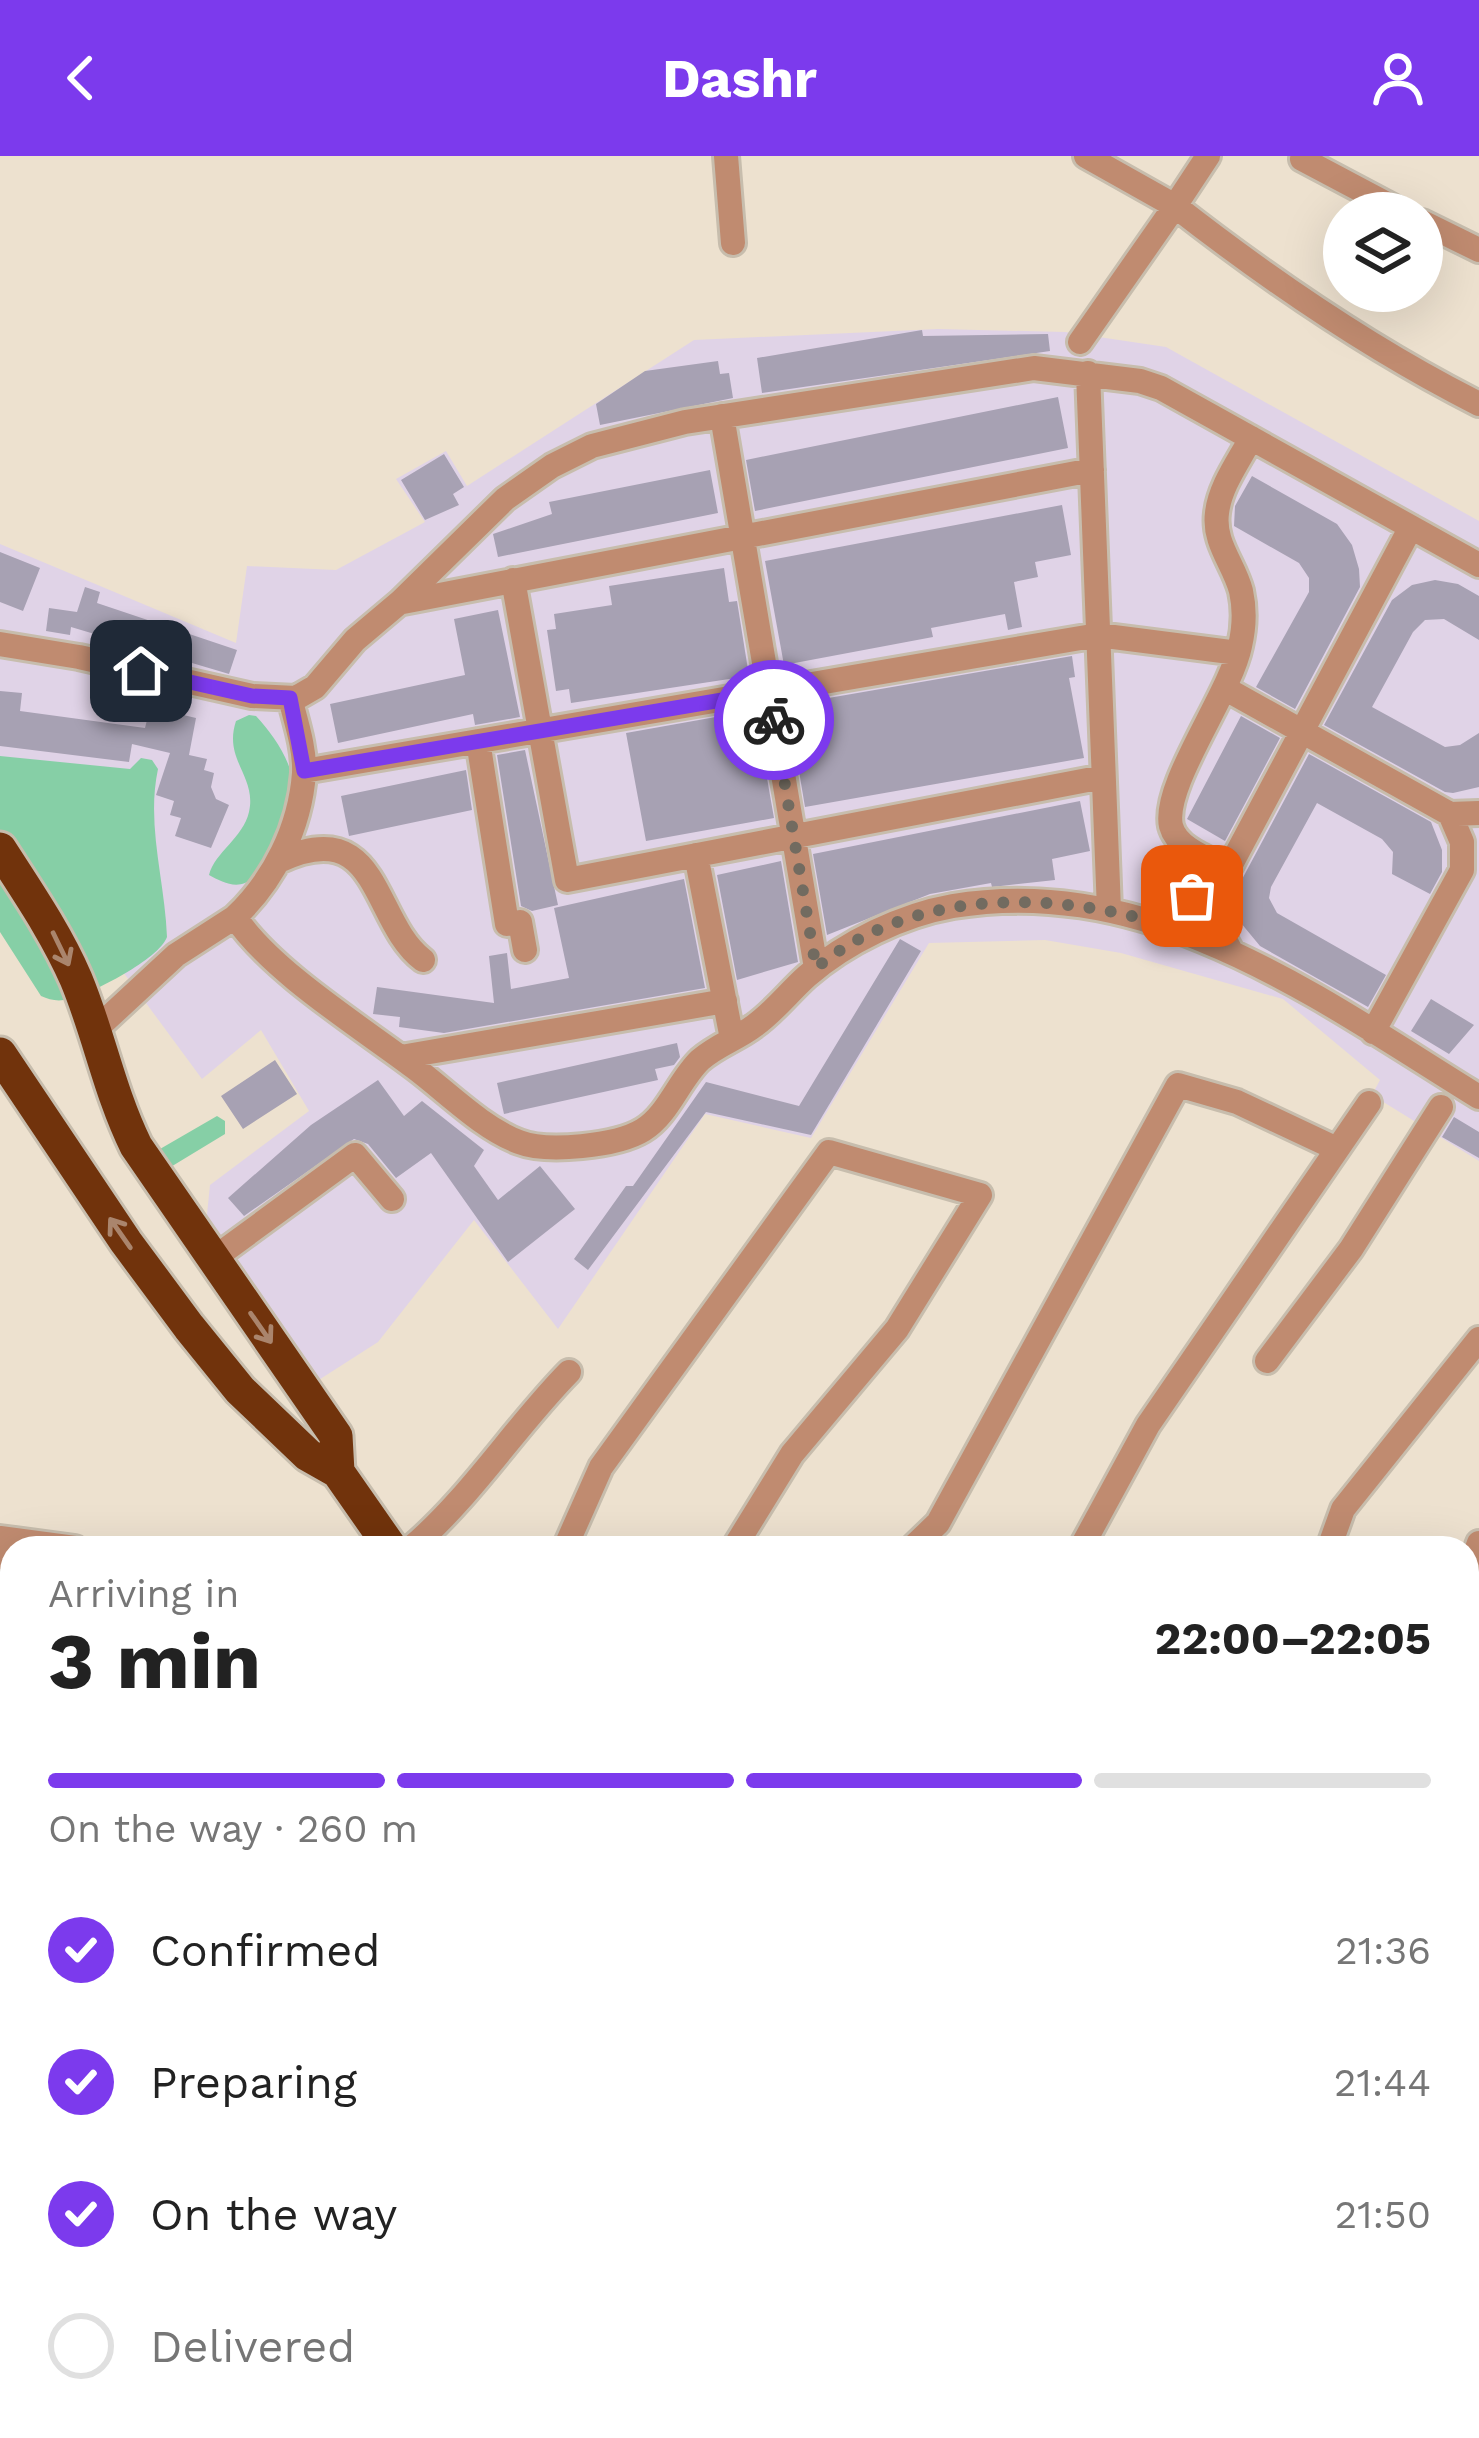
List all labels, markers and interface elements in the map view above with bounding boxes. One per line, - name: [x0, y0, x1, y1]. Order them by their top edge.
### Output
- icon: back: [48, 45, 114, 111]
- icon: person: [1365, 45, 1431, 111]
- text: Dashr: [662, 47, 817, 110]
- map controls: [1323, 192, 1443, 312]
- button: layers: [1323, 192, 1443, 312]
- pin: [90, 620, 192, 722]
- icon: home: [108, 638, 174, 704]
- courier: [714, 660, 834, 780]
- icon: bike: [741, 687, 807, 753]
- pin: [1141, 845, 1243, 947]
- icon: bag: [1159, 863, 1225, 929]
- one-way arrow: [51, 930, 73, 966]
- one-way arrow: [108, 1216, 133, 1250]
- one-way arrow: [248, 1311, 273, 1344]
- text: Arriving in: [48, 1571, 239, 1616]
- text: 22:00–22:05: [1155, 1612, 1431, 1665]
- text: 3 min: [48, 1615, 261, 1707]
- text: On the way · 260 m: [48, 1806, 418, 1851]
- icon: check: [48, 1917, 114, 1983]
- text: Confirmed: [150, 1924, 381, 1977]
- text: 21:36: [1335, 1928, 1431, 1973]
- icon: check: [48, 2049, 114, 2115]
- text: Preparing: [150, 2056, 357, 2109]
- text: 21:44: [1334, 2060, 1431, 2105]
- icon: check: [48, 2181, 114, 2247]
- text: On the way: [150, 2188, 397, 2241]
- text: 21:50: [1335, 2192, 1431, 2237]
- text: Delivered: [150, 2320, 355, 2373]

